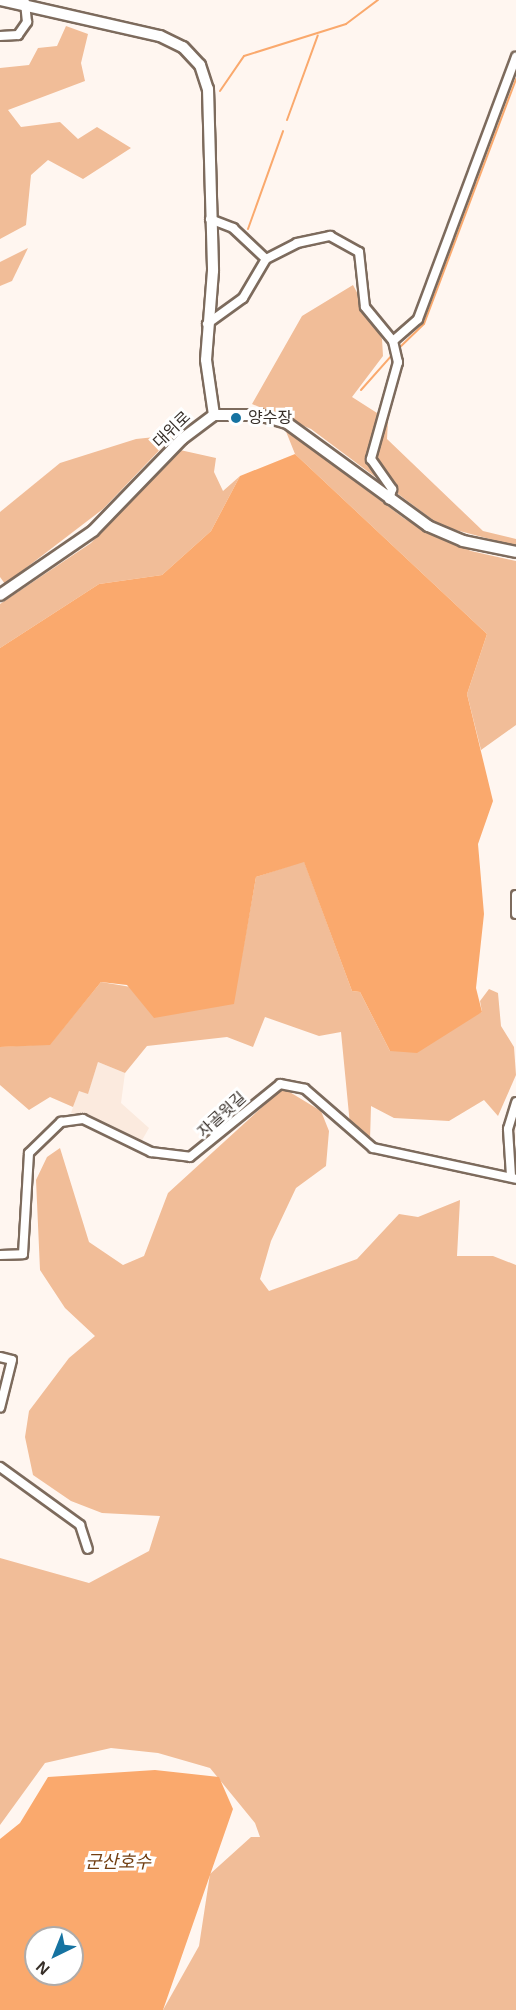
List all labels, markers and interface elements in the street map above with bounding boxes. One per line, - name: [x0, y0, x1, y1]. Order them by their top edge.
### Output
- street label: 대위로: [149, 408, 195, 452]
- place label: 양수장: [248, 408, 292, 428]
- marker: 양수장: [229, 411, 243, 425]
- street label: 자골윗길: [194, 1088, 250, 1142]
- water label: 군산호수: [85, 1851, 151, 1873]
- north arrow: [24, 1926, 84, 1986]
- text: N: [33, 1958, 53, 1978]

